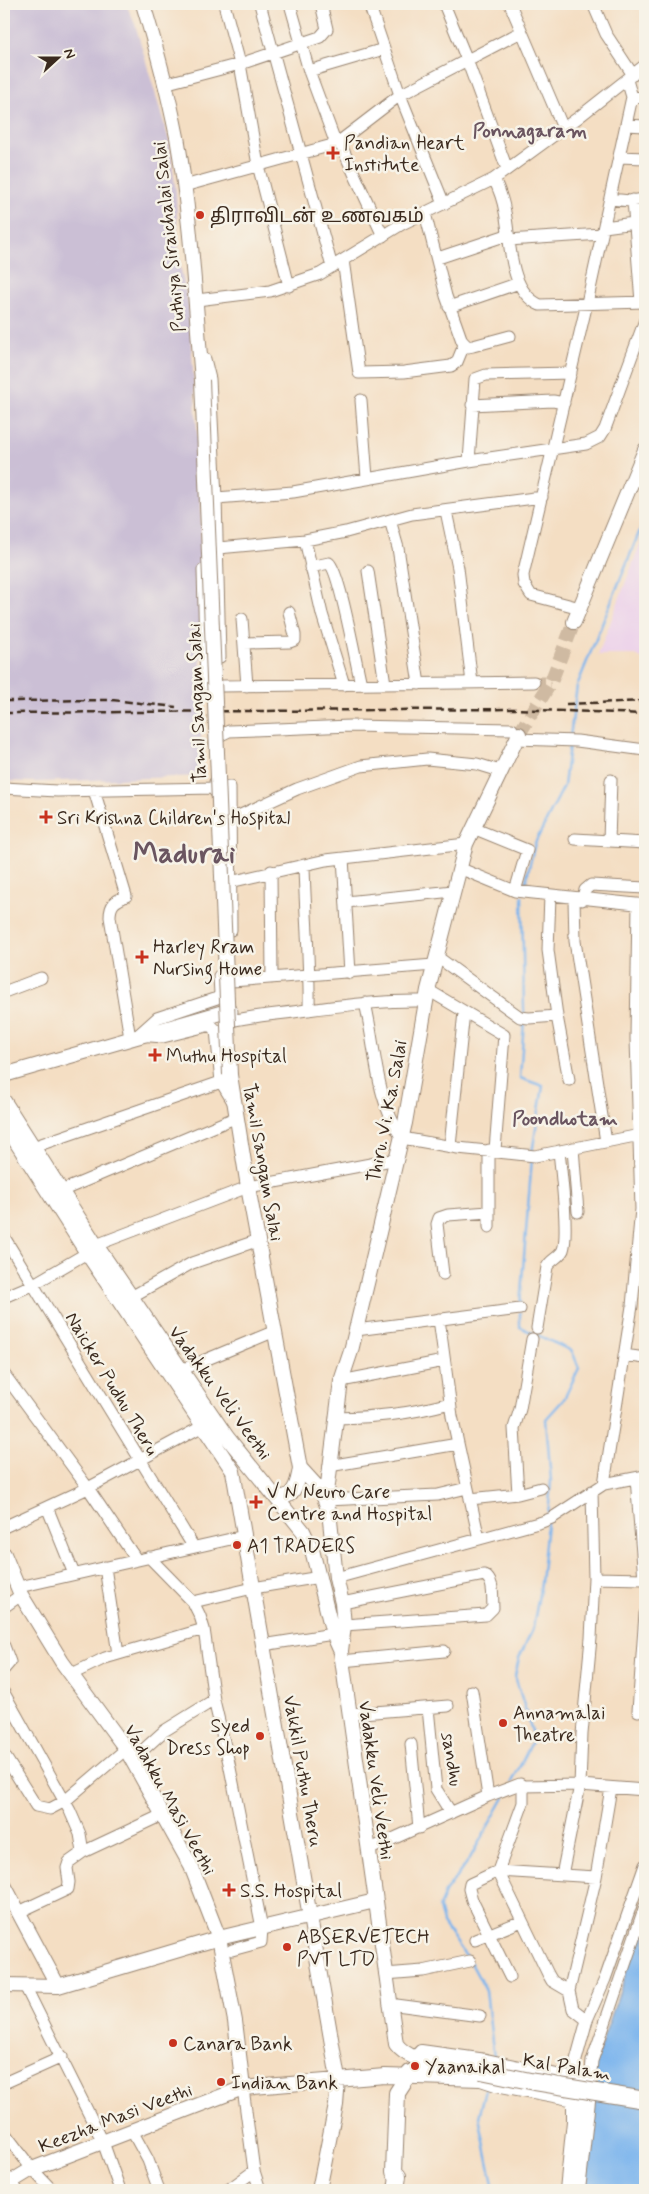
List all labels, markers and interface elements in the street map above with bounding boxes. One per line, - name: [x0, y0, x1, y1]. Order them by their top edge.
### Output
- north arrow: [32, 32, 82, 82]
- text: N: [59, 46, 79, 61]
- district label: Ponnagaram: [473, 118, 588, 145]
- place label: Pandian Heart Institute: [344, 131, 465, 178]
- street label: Puthiya Siraichalai Salai: [147, 140, 193, 333]
- marker: Pandian Heart Institute: [326, 146, 340, 160]
- place label: திராவிடன் உணவகம்: [210, 204, 424, 229]
- marker: திராவிடன் உணவகம்: [194, 209, 206, 221]
- street label: Tamil Sangam Salai: [182, 623, 215, 783]
- place label: Sri Krishna Children's Hospital: [57, 806, 291, 831]
- marker: Sri Krishna Children's Hospital: [39, 810, 53, 824]
- district label: Madurai: [133, 835, 236, 873]
- place label: Harley Rram Nursing Home: [153, 935, 262, 985]
- marker: Harley Rram Nursing Home: [135, 950, 149, 964]
- street label: Thiru. Vi. Ka. Salai: [361, 1038, 414, 1185]
- place label: Muthu Hospital: [166, 1044, 287, 1069]
- marker: Muthu Hospital: [148, 1048, 162, 1062]
- street label: Tamil Sangam Salai: [234, 1081, 289, 1243]
- district label: Poondhotam: [512, 1106, 618, 1133]
- street label: Naicker Pudhu Theru: [59, 1307, 164, 1460]
- street label: Vadakku Veli Veethi: [162, 1321, 277, 1465]
- place label: V N Neuro Care Centre and Hospital: [267, 1480, 432, 1527]
- marker: V N Neuro Care Centre and Hospital: [249, 1495, 263, 1509]
- place label: A1 TRADERS: [247, 1534, 356, 1559]
- marker: A1 TRADERS: [231, 1539, 243, 1551]
- street label: Vakkil Puthu Theru: [277, 1693, 328, 1849]
- street label: Vadakku Veli Veethi: [352, 1699, 399, 1861]
- place label: Annamalai Theatre: [513, 1701, 605, 1748]
- place label: Syed Dress Shop: [166, 1714, 250, 1761]
- marker: Annamalai Theatre: [497, 1717, 509, 1729]
- street label: Vadakku Masi Veethi: [118, 1720, 222, 1880]
- marker: Syed Dress Shop: [254, 1730, 266, 1742]
- street label: sandhu: [435, 1730, 468, 1788]
- place label: S.S. Hospital: [240, 1879, 342, 1904]
- marker: S.S. Hospital: [222, 1883, 236, 1897]
- place label: ABSERVETECH PVT LTD: [297, 1925, 430, 1972]
- marker: ABSERVETECH PVT LTD: [281, 1941, 293, 1953]
- place label: Canara Bank: [183, 2032, 292, 2057]
- marker: Canara Bank: [167, 2037, 179, 2049]
- street label: Kal Palam: [521, 2047, 613, 2088]
- place label: Yaanaikal: [425, 2055, 505, 2080]
- marker: Yaanaikal: [409, 2060, 421, 2072]
- place label: Indian Bank: [231, 2071, 338, 2096]
- marker: Indian Bank: [215, 2076, 227, 2088]
- street label: Keezha Masi Veethi: [35, 2078, 196, 2159]

